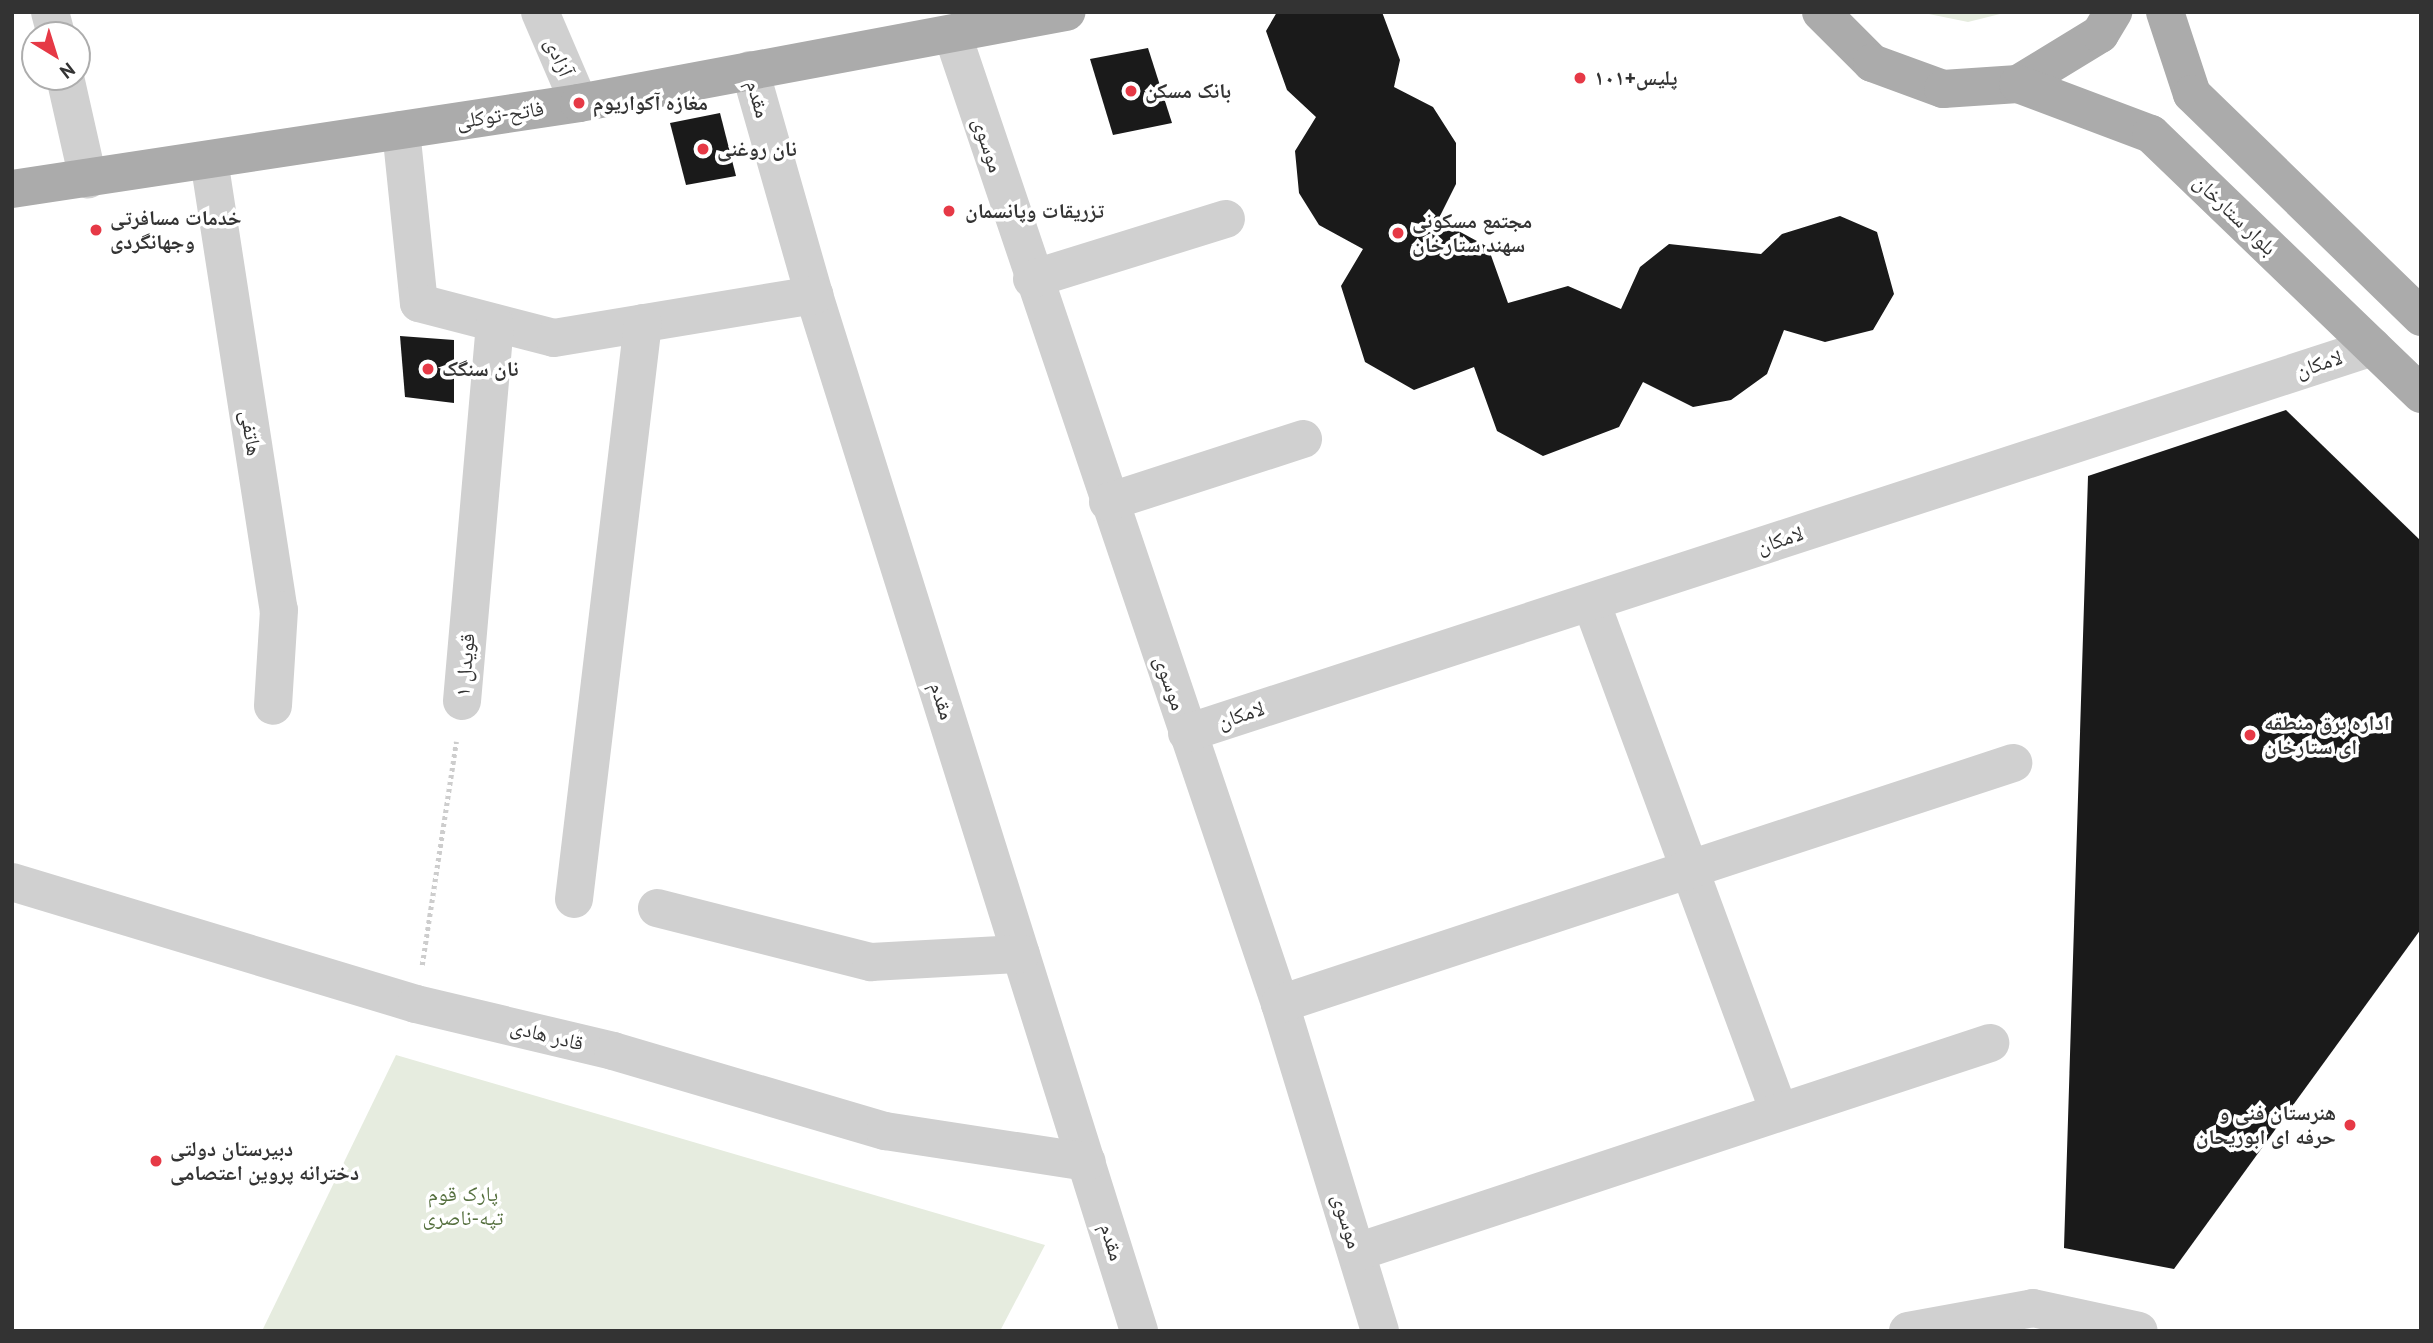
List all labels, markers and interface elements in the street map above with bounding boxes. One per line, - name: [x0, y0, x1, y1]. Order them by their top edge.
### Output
- north arrow: [21, 21, 91, 91]
- street label: آزادی: [540, 34, 578, 80]
- text: N: [55, 58, 80, 84]
- place label: پلیس+۱۰۱: [1594, 65, 1678, 91]
- marker: پلیس+۱۰۱: [1572, 70, 1588, 86]
- street label: مقدم: [741, 77, 775, 121]
- place label: بانک مسکن: [1145, 78, 1231, 104]
- marker: بانک مسکن: [1123, 83, 1139, 99]
- place label: مغازه آکواریوم: [593, 90, 708, 116]
- marker: مغازه آکواریوم: [571, 95, 587, 111]
- street label: فاتح-توکلی: [454, 96, 546, 134]
- street label: موسوی: [967, 114, 1009, 176]
- place label: نان روغنی: [717, 136, 797, 162]
- marker: نان روغنی: [695, 141, 711, 157]
- street label: بلوار ستارخان: [2188, 169, 2282, 261]
- place label: تزریقات وپانسمان: [965, 198, 1104, 224]
- marker: تزریقات وپانسمان: [939, 201, 959, 221]
- place label: خدمات مسافرتی وجهانگردی: [110, 205, 242, 255]
- place label: مجتمع مسکونی سهند ستارخان: [1412, 208, 1532, 258]
- marker: خدمات مسافرتی وجهانگردی: [88, 222, 104, 238]
- marker: مجتمع مسکونی سهند ستارخان: [1390, 225, 1406, 241]
- street label: لامکان: [2292, 345, 2346, 383]
- place label: نان سنگک: [442, 356, 519, 382]
- marker: نان سنگک: [420, 361, 436, 377]
- street label: هاتفی: [235, 408, 267, 458]
- street label: لامکان: [1753, 521, 1807, 559]
- street label: قویدل ۱: [450, 632, 480, 698]
- street label: موسوی: [1149, 652, 1191, 714]
- street label: مقدم: [924, 679, 960, 723]
- street label: لامکان: [1214, 696, 1268, 734]
- place label: اداره برق منطقه ای ستارخان: [2264, 710, 2390, 760]
- marker: اداره برق منطقه ای ستارخان: [2242, 727, 2258, 743]
- street label: قادر هادی: [508, 1014, 586, 1056]
- place label: هنرستان فنی و حرفه ای ابوریحان: [2196, 1100, 2336, 1150]
- marker: هنرستان فنی و حرفه ای ابوریحان: [2342, 1117, 2358, 1133]
- place label: دبیرستان دولتی دخترانه پروین اعتصامی: [170, 1136, 359, 1186]
- marker: دبیرستان دولتی دخترانه پروین اعتصامی: [148, 1153, 164, 1169]
- park label: پارک قوم تپه-ناصری: [423, 1181, 503, 1231]
- street label: موسوی: [1327, 1191, 1367, 1251]
- street label: مقدم: [1094, 1220, 1130, 1264]

